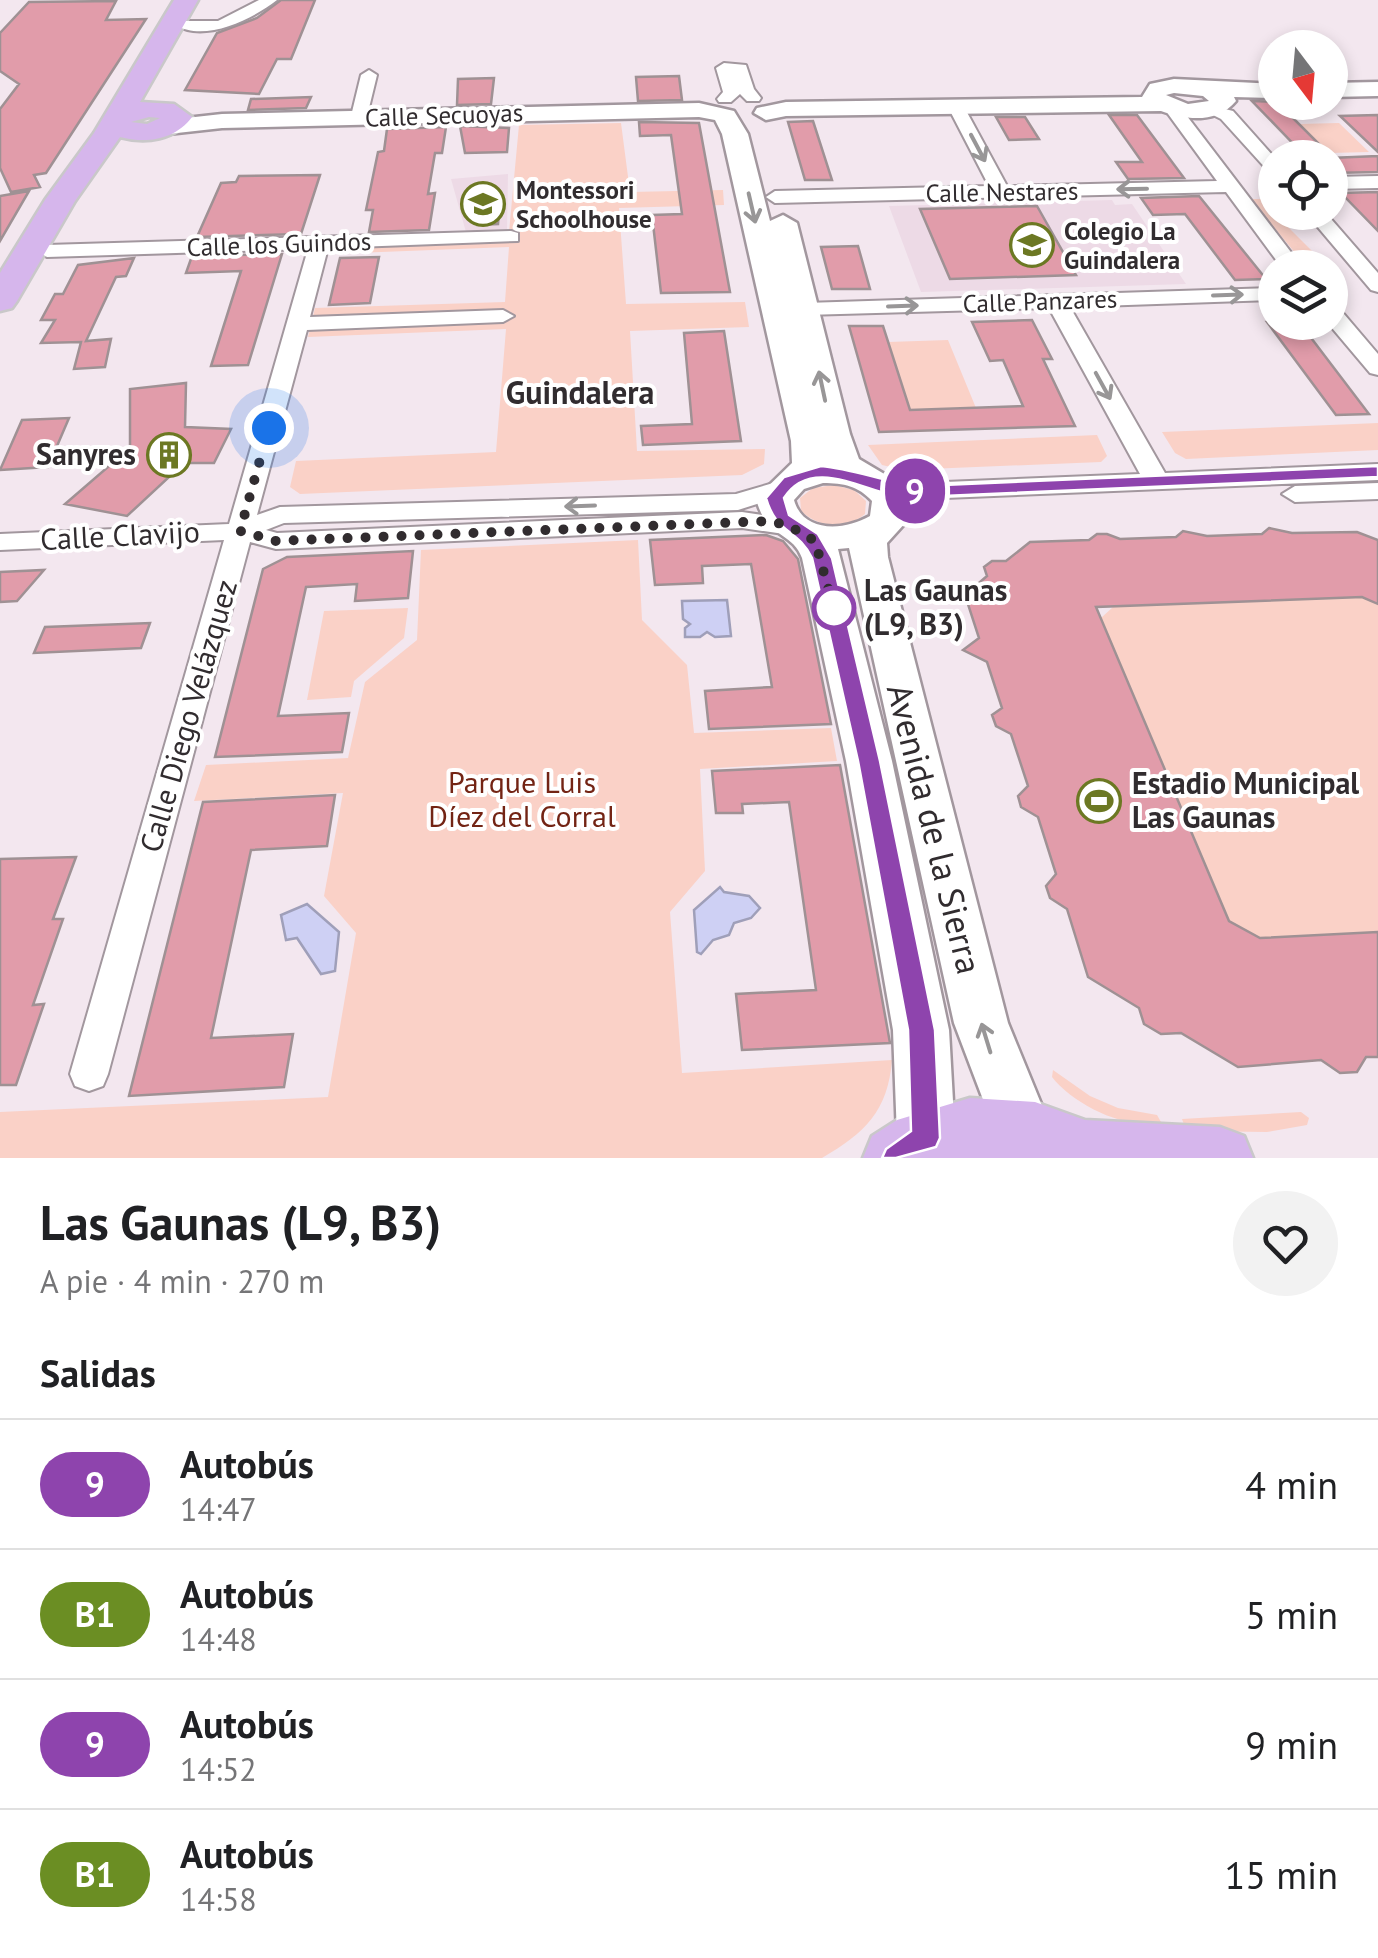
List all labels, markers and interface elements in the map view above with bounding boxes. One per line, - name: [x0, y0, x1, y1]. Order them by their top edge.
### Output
- north arrow: [1258, 30, 1348, 120]
- map controls: [1258, 30, 1348, 340]
- street label: Calle Secuoyas: [364, 96, 524, 134]
- one-way arrow: [969, 133, 989, 163]
- button: locate: [1258, 140, 1348, 230]
- place label: Montessori Schoolhouse: [516, 174, 652, 235]
- street label: Calle Nestares: [925, 175, 1079, 209]
- one-way arrow: [1116, 179, 1148, 198]
- school or university icon: Montessori Schoolhouse: [460, 181, 506, 227]
- one-way arrow: [744, 191, 762, 223]
- place label: Colegio La Guindalera: [1064, 215, 1180, 276]
- school or university icon: Colegio La Guindalera: [1009, 222, 1055, 268]
- street label: Calle los Guindos: [186, 225, 372, 263]
- button: layers: [1258, 250, 1348, 340]
- street label: Calle Panzares: [962, 282, 1118, 320]
- one-way arrow: [1211, 286, 1243, 305]
- one-way arrow: [886, 296, 918, 315]
- district label: Guindalera: [506, 371, 654, 413]
- one-way arrow: [812, 371, 830, 403]
- one-way arrow: [1094, 371, 1114, 400]
- your location: [244, 403, 294, 453]
- building icon: Sanyres: [146, 432, 192, 478]
- place label: Sanyres: [36, 434, 136, 473]
- line badge: 9: [882, 458, 948, 524]
- text: 9: [905, 468, 925, 514]
- one-way arrow: [565, 497, 597, 516]
- street label: Calle Clavijo: [39, 511, 201, 558]
- place label: Las Gaunas (L9, B3): [864, 570, 1007, 643]
- street label: Calle Diego Velázquez: [130, 575, 245, 856]
- marker: Las Gaunas (L9, B3): [813, 587, 855, 629]
- street label: Avenida de la Sierra: [877, 679, 993, 979]
- park label: Parque Luis Díez del Corral: [428, 762, 616, 835]
- place label: Estadio Municipal Las Gaunas: [1132, 763, 1359, 836]
- sports icon: Estadio Municipal Las Gaunas: [1076, 778, 1122, 824]
- one-way arrow: [975, 1023, 993, 1054]
- text: Las Gaunas (L9, B3): [40, 1191, 441, 1253]
- button: heart: [1233, 1191, 1338, 1296]
- text: A pie · 4 min · 270 m: [40, 1260, 324, 1302]
- text: Salidas: [40, 1348, 156, 1397]
- text: Autobús: [180, 1439, 314, 1488]
- text: 4 min: [1245, 1460, 1338, 1509]
- text: 9: [85, 1461, 105, 1507]
- text: 14:47: [180, 1488, 257, 1530]
- text: Autobús: [180, 1569, 314, 1618]
- text: 5 min: [1245, 1590, 1338, 1639]
- text: B1: [75, 1591, 115, 1637]
- text: 14:48: [180, 1618, 257, 1660]
- text: Autobús: [180, 1699, 314, 1748]
- text: 9 min: [1245, 1720, 1338, 1769]
- text: 9: [85, 1721, 105, 1767]
- text: 14:52: [180, 1748, 257, 1790]
- text: Autobús: [180, 1829, 314, 1878]
- text: 15 min: [1225, 1850, 1338, 1899]
- text: B1: [75, 1851, 115, 1897]
- text: 14:58: [180, 1878, 257, 1920]

